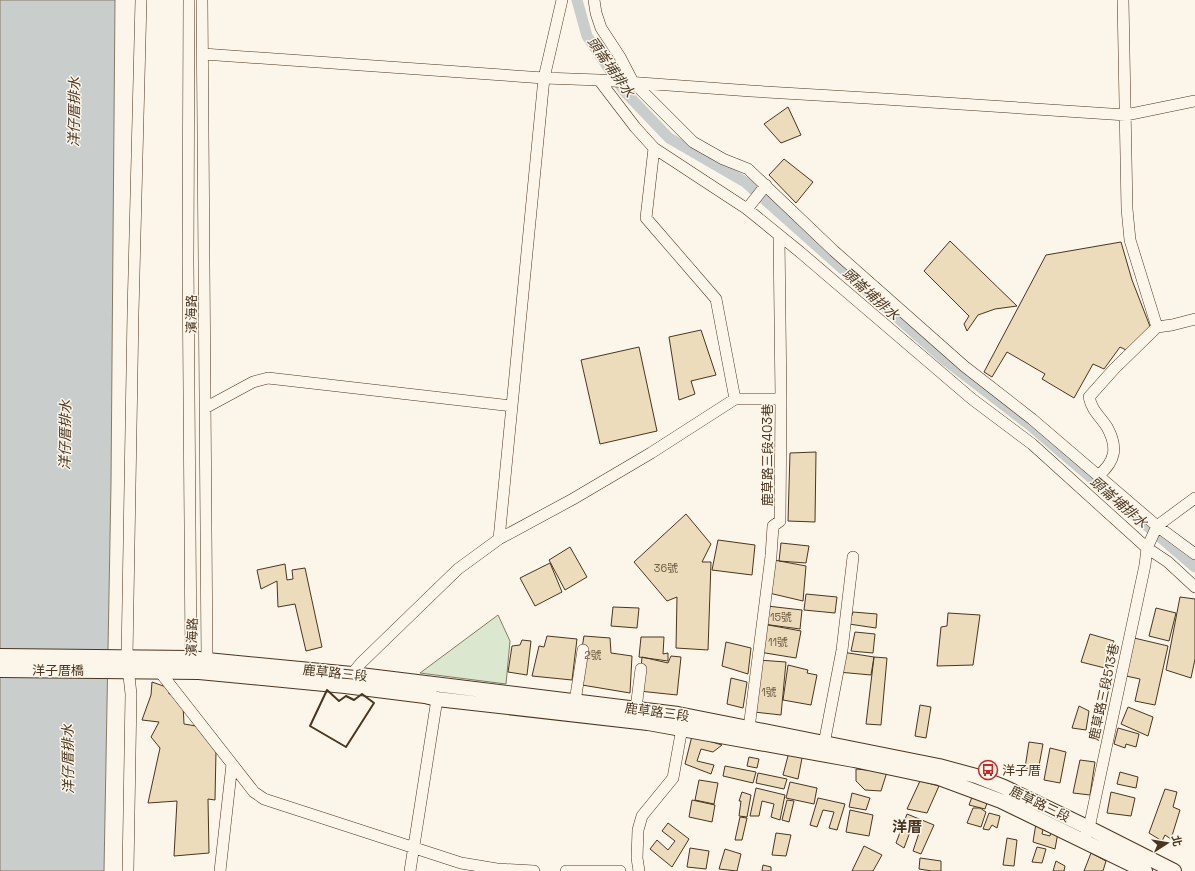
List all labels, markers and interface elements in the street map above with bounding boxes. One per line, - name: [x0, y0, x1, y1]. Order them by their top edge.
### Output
- water label: 頭崙埔排水: [584, 33, 639, 102]
- water label: 洋仔厝排水: [64, 76, 84, 147]
- water label: 頭崙埔排水: [839, 264, 904, 325]
- street label: 濱海路: [183, 294, 200, 334]
- water label: 洋仔厝排水: [55, 399, 75, 470]
- street label: 鹿草路三段403巷: [759, 404, 776, 506]
- water label: 頭崙埔排水: [1087, 472, 1152, 532]
- house number: 36號: [654, 561, 678, 575]
- house number: 15號: [770, 610, 792, 624]
- street label: 濱海路: [183, 617, 201, 657]
- house number: 11號: [768, 635, 788, 649]
- street label: 鹿草路三段513巷: [1085, 642, 1123, 742]
- house number: 2號: [584, 648, 602, 662]
- street label: 鹿草路三段: [302, 661, 368, 685]
- street label: 洋子厝橋: [32, 662, 84, 679]
- house number: 1號: [761, 685, 777, 699]
- street label: 鹿草路三段: [624, 699, 690, 725]
- water label: 洋仔厝排水: [58, 723, 78, 794]
- bus stop icon: 洋子厝: [977, 759, 999, 781]
- place label: 洋子厝: [1002, 762, 1041, 779]
- street label: 鹿草路三段: [1007, 782, 1073, 826]
- district label: 洋厝: [892, 817, 922, 836]
- north arrow: [1147, 823, 1187, 863]
- text: 北: [1169, 834, 1185, 848]

